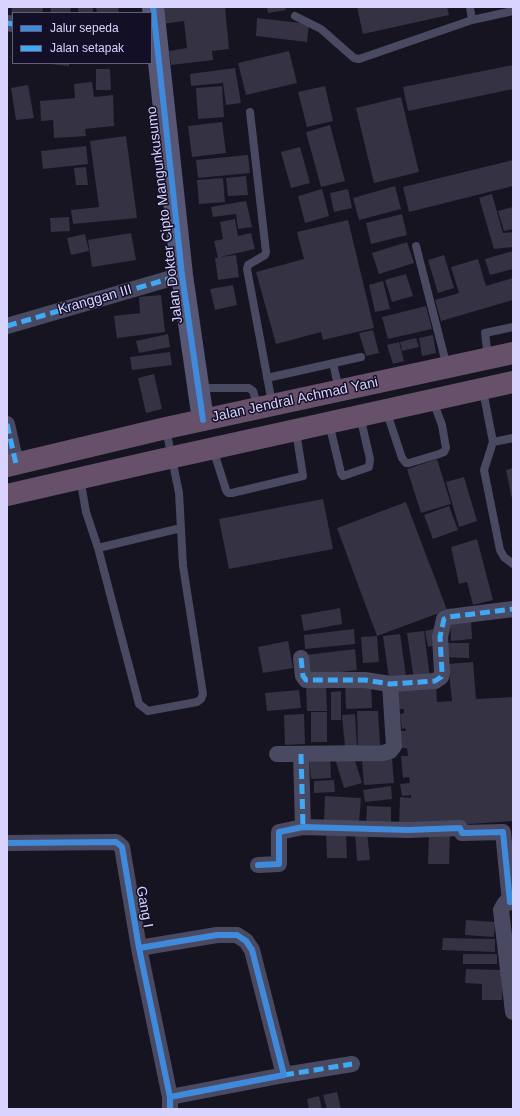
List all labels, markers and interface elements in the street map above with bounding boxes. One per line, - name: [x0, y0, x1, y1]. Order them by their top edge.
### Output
- legend: [12, 12, 152, 64]
- text: Jalur sepeda: [50, 21, 119, 35]
- text: Jalan setapak: [50, 41, 124, 55]
- street label: Jalan Dokter Cipto Mangunkusumo: [143, 105, 187, 325]
- street label: Kranggan III: [56, 281, 134, 319]
- street label: Jalan Jendral Achmad Yani: [210, 374, 380, 426]
- street label: Gang I: [132, 885, 156, 929]

